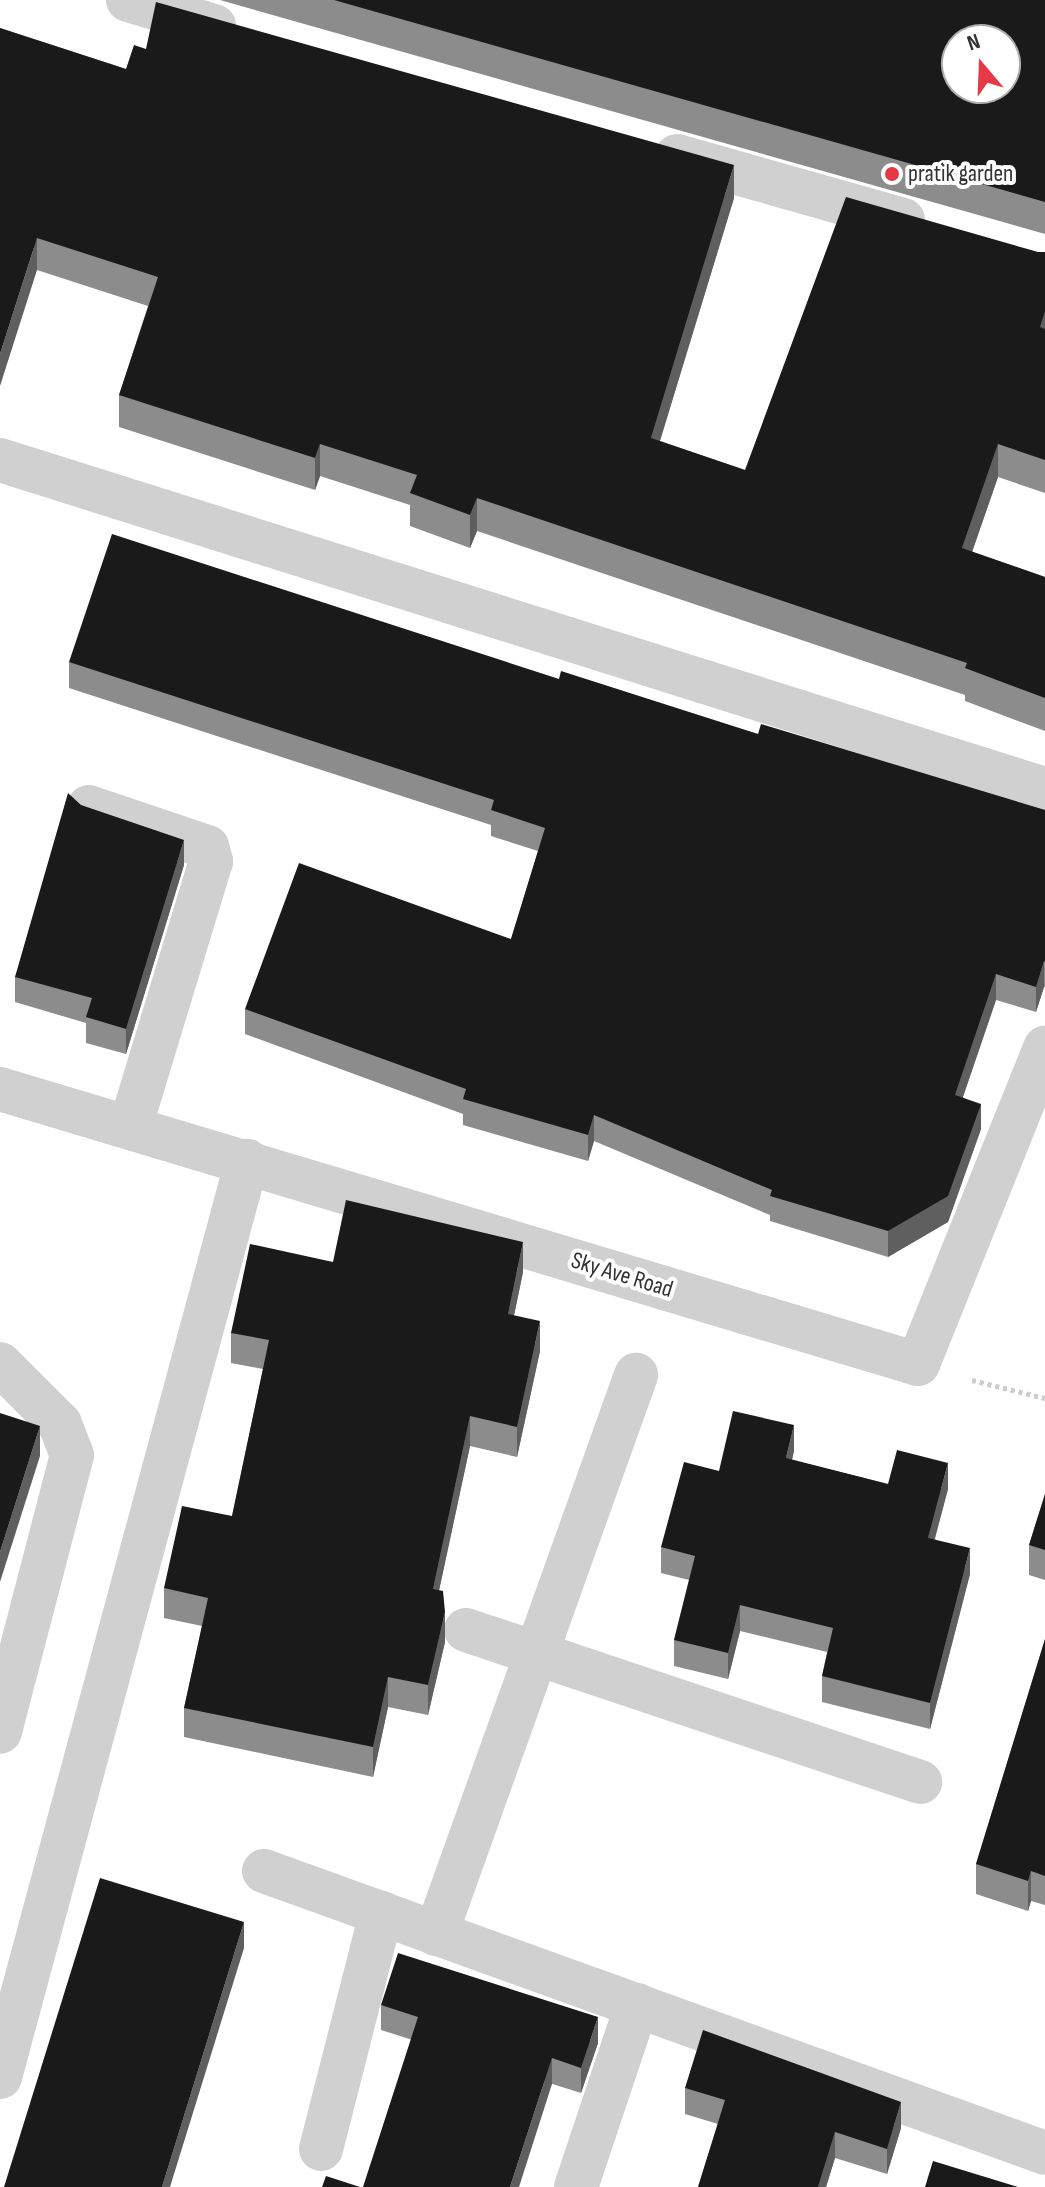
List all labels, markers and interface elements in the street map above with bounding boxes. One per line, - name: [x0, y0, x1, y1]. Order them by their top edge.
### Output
- north arrow: [941, 24, 1021, 104]
- text: N: [964, 28, 984, 57]
- place label: pratik garden: [908, 160, 1013, 188]
- marker: pratik garden: [883, 165, 901, 183]
- street label: Sky Ave Road: [568, 1246, 676, 1304]

